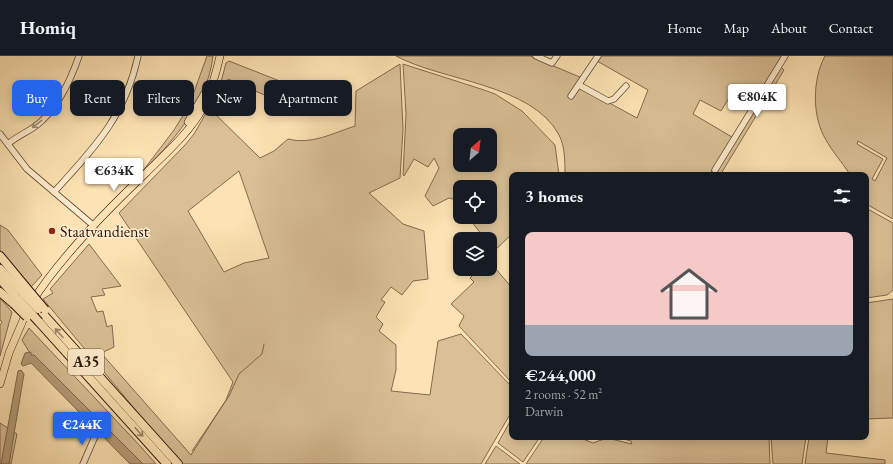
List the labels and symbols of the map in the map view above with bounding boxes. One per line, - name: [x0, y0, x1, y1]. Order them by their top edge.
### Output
- pin: €804K: [729, 84, 785, 118]
- one-way arrow: [31, 120, 42, 129]
- north arrow: [453, 128, 497, 172]
- pin: €634K: [86, 158, 142, 192]
- place label: Staatvandienst: [60, 221, 149, 242]
- marker: Staatvandienst: [47, 226, 57, 236]
- one-way arrow: [55, 328, 64, 338]
- road number: A35: [68, 349, 104, 375]
- pin: €244K: [54, 412, 110, 446]
- one-way arrow: [134, 427, 143, 438]

